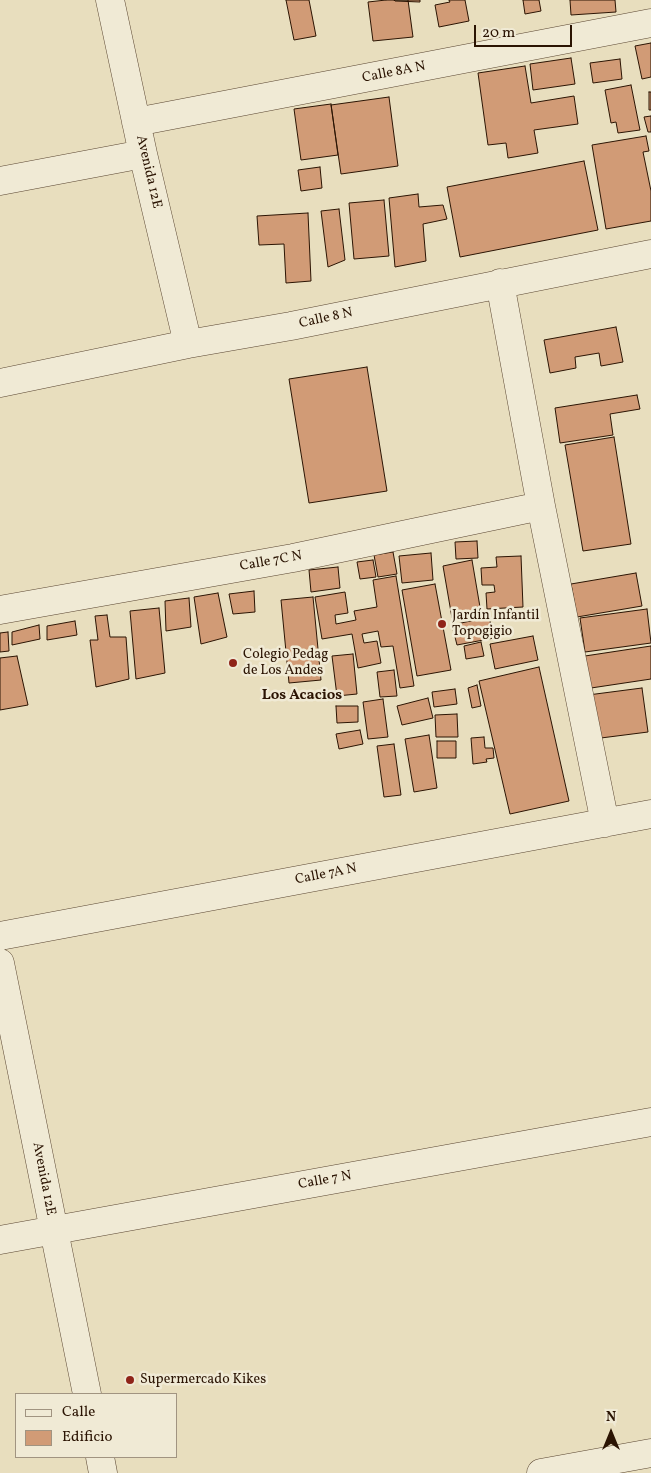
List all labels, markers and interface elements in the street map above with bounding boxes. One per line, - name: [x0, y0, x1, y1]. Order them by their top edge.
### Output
- scale bar: [476, 15, 574, 47]
- text: 20 m: [482, 23, 515, 44]
- street label: Calle 8A N: [361, 59, 427, 87]
- street label: Avenida 12E: [131, 134, 165, 210]
- street label: Calle 8 N: [298, 305, 354, 333]
- street label: Calle 7C N: [238, 548, 304, 576]
- place label: Jardín Infantil Topogigio: [452, 608, 539, 640]
- marker: Jardín Infantil Topogigio: [436, 618, 448, 630]
- place label: Colegio Pedag de Los Andes: [243, 647, 328, 680]
- marker: Colegio Pedag de Los Andes: [227, 657, 239, 669]
- district label: Los Acacios: [262, 687, 342, 705]
- street label: Calle 7A N: [294, 861, 358, 889]
- street label: Avenida 12E: [28, 1141, 58, 1217]
- street label: Calle 7 N: [297, 1168, 353, 1194]
- place label: Supermercado Kikes: [140, 1372, 266, 1388]
- marker: Supermercado Kikes: [124, 1374, 136, 1386]
- legend: [15, 1393, 178, 1458]
- text: Calle: [62, 1402, 95, 1423]
- north arrow: [586, 1408, 636, 1458]
- text: N: [606, 1408, 616, 1427]
- text: Edificio: [62, 1427, 113, 1448]

